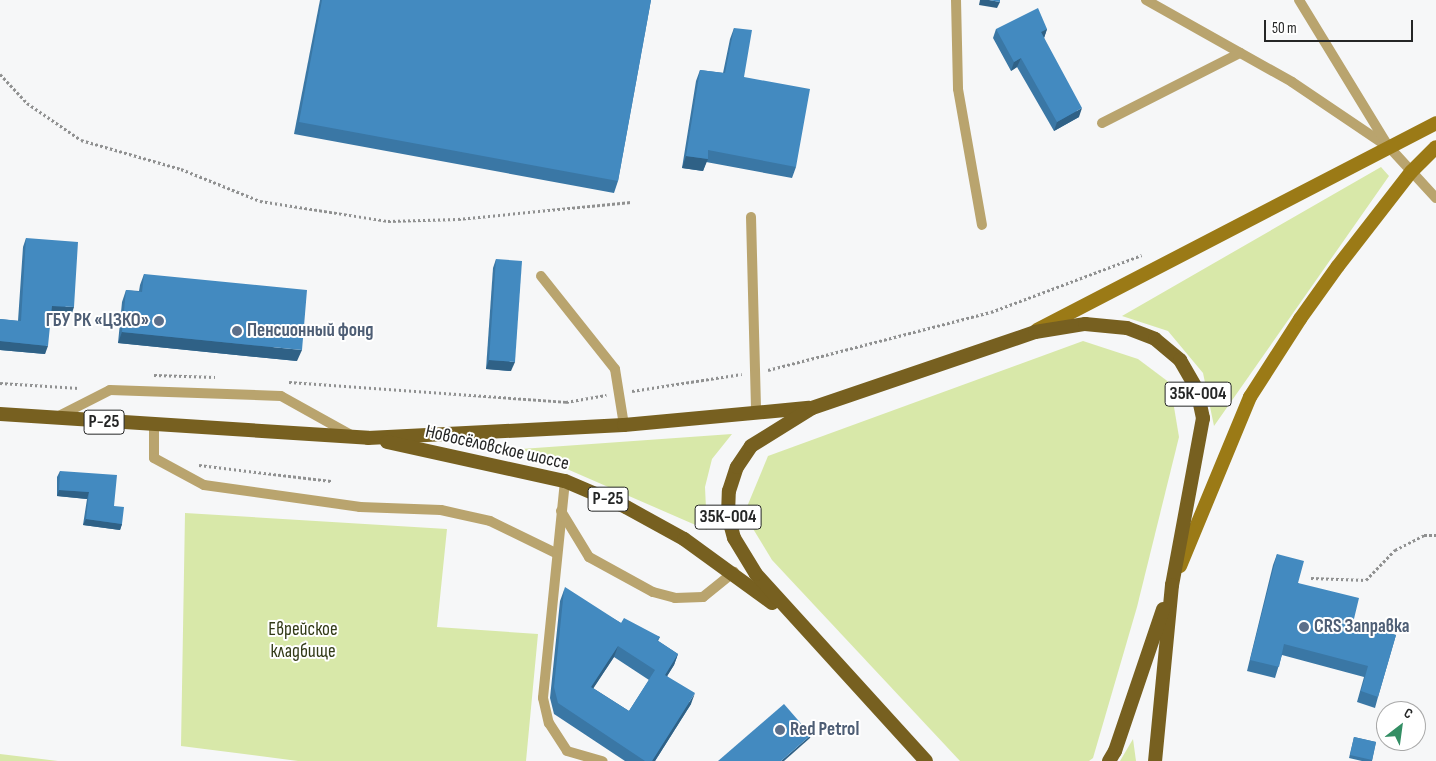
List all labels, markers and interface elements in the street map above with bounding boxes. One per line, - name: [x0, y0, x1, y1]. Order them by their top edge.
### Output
- scale bar: [1266, 10, 1415, 42]
- text: 50 m: [1272, 19, 1297, 38]
- place label: ГБУ РК «ЦЗКО»: [46, 310, 149, 332]
- marker: ГБУ РК «ЦЗКО»: [153, 315, 165, 327]
- place label: Пенсионный фонд: [247, 320, 373, 342]
- marker: Пенсионный фонд: [231, 325, 243, 337]
- road number: 35К-004: [1164, 378, 1232, 409]
- road number: Р-25: [83, 407, 125, 438]
- street label: Новосёловское шоссе: [423, 420, 571, 476]
- road number: Р-25: [587, 484, 629, 514]
- road number: 35К-004: [694, 502, 762, 532]
- place label: CRS Заправка: [1314, 616, 1410, 638]
- park label: Еврейское кладбище: [268, 619, 338, 663]
- marker: CRS Заправка: [1298, 621, 1310, 633]
- north arrow: [1376, 701, 1426, 751]
- text: С: [1401, 704, 1416, 723]
- place label: Red Petrol: [790, 719, 859, 741]
- marker: Red Petrol: [774, 724, 786, 736]

